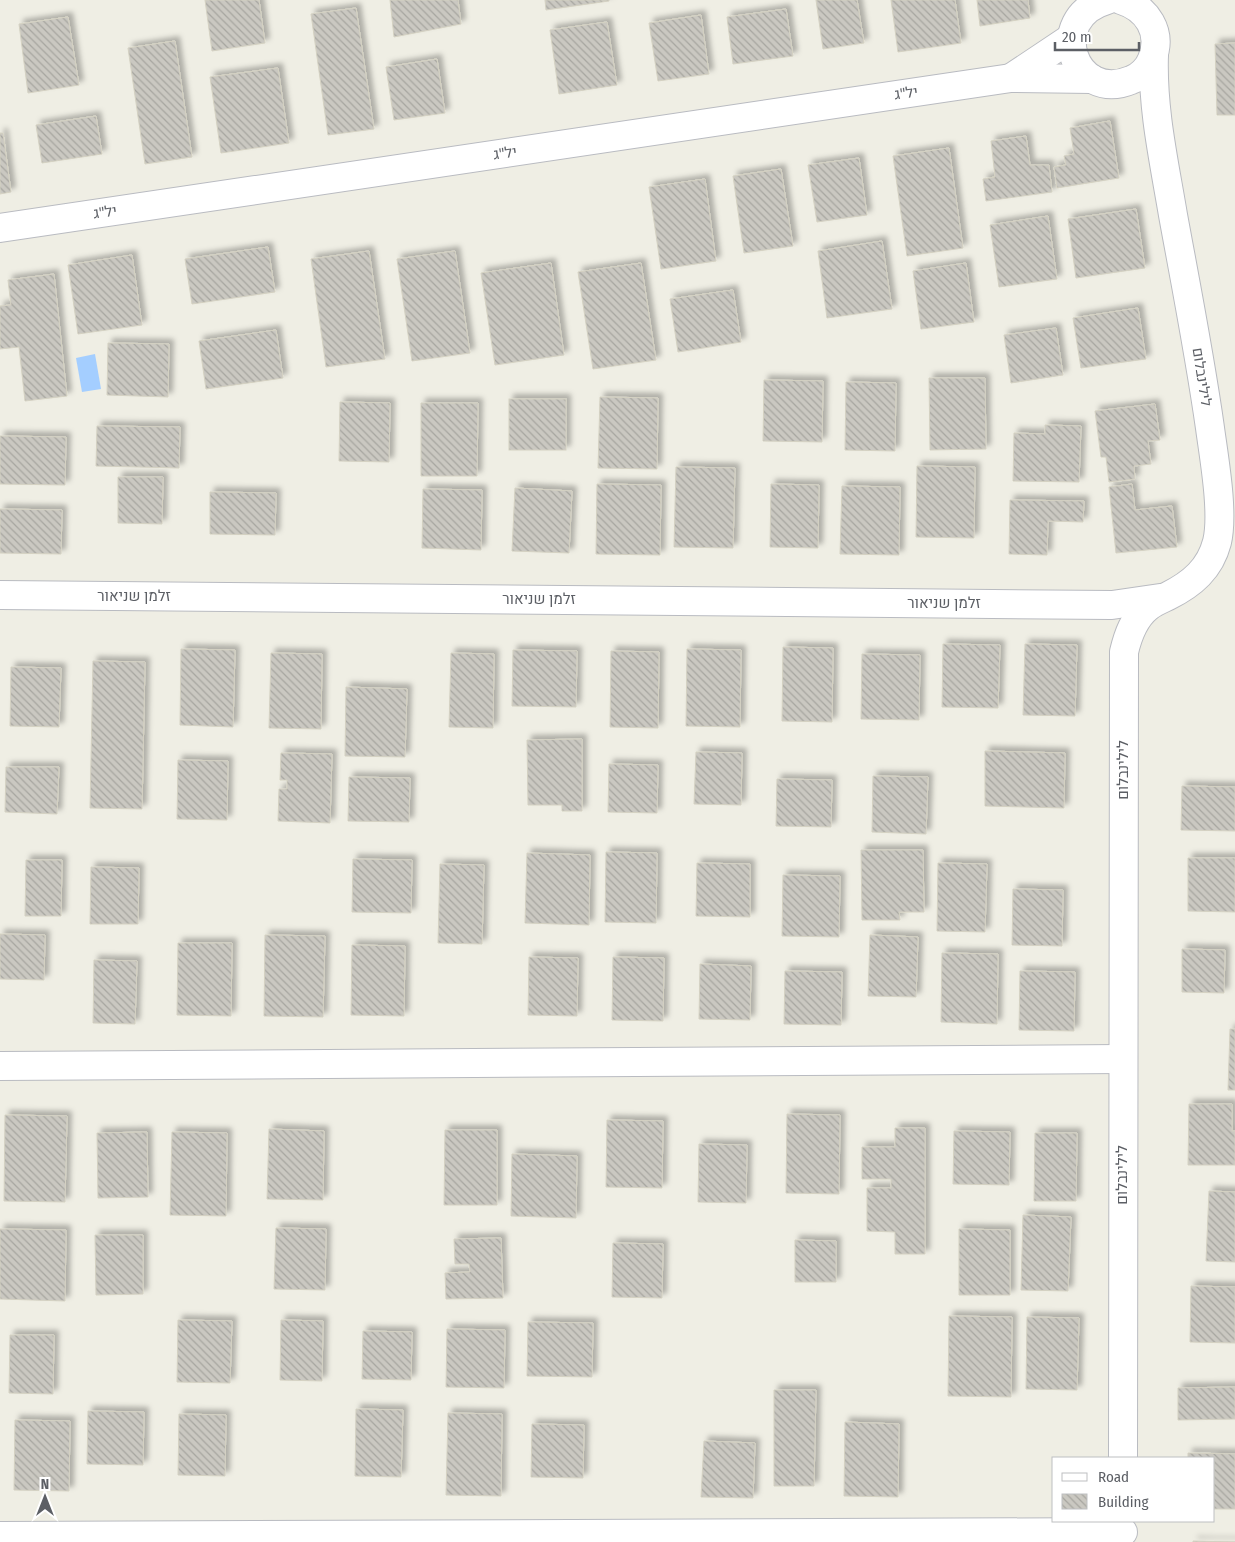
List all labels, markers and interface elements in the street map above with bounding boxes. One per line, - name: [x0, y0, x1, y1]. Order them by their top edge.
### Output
- scale bar: [1055, 20, 1139, 52]
- text: 20 m: [1062, 28, 1092, 46]
- street label: יל"ג: [893, 82, 919, 104]
- street label: יל"ג: [492, 142, 518, 164]
- street label: יל"ג: [92, 201, 118, 223]
- street label: לילינבלום: [1188, 346, 1216, 408]
- street label: זלמן שניאור: [97, 587, 171, 605]
- street label: זלמן שניאור: [502, 590, 576, 608]
- street label: זלמן שניאור: [907, 594, 981, 612]
- street label: לילינבלום: [1114, 740, 1132, 800]
- street label: לילינבלום: [1113, 1145, 1131, 1205]
- legend: [1052, 1457, 1215, 1522]
- text: Road: [1098, 1468, 1129, 1486]
- north arrow: [20, 1472, 70, 1522]
- text: N: [41, 1476, 49, 1493]
- text: Building: [1098, 1493, 1149, 1511]

